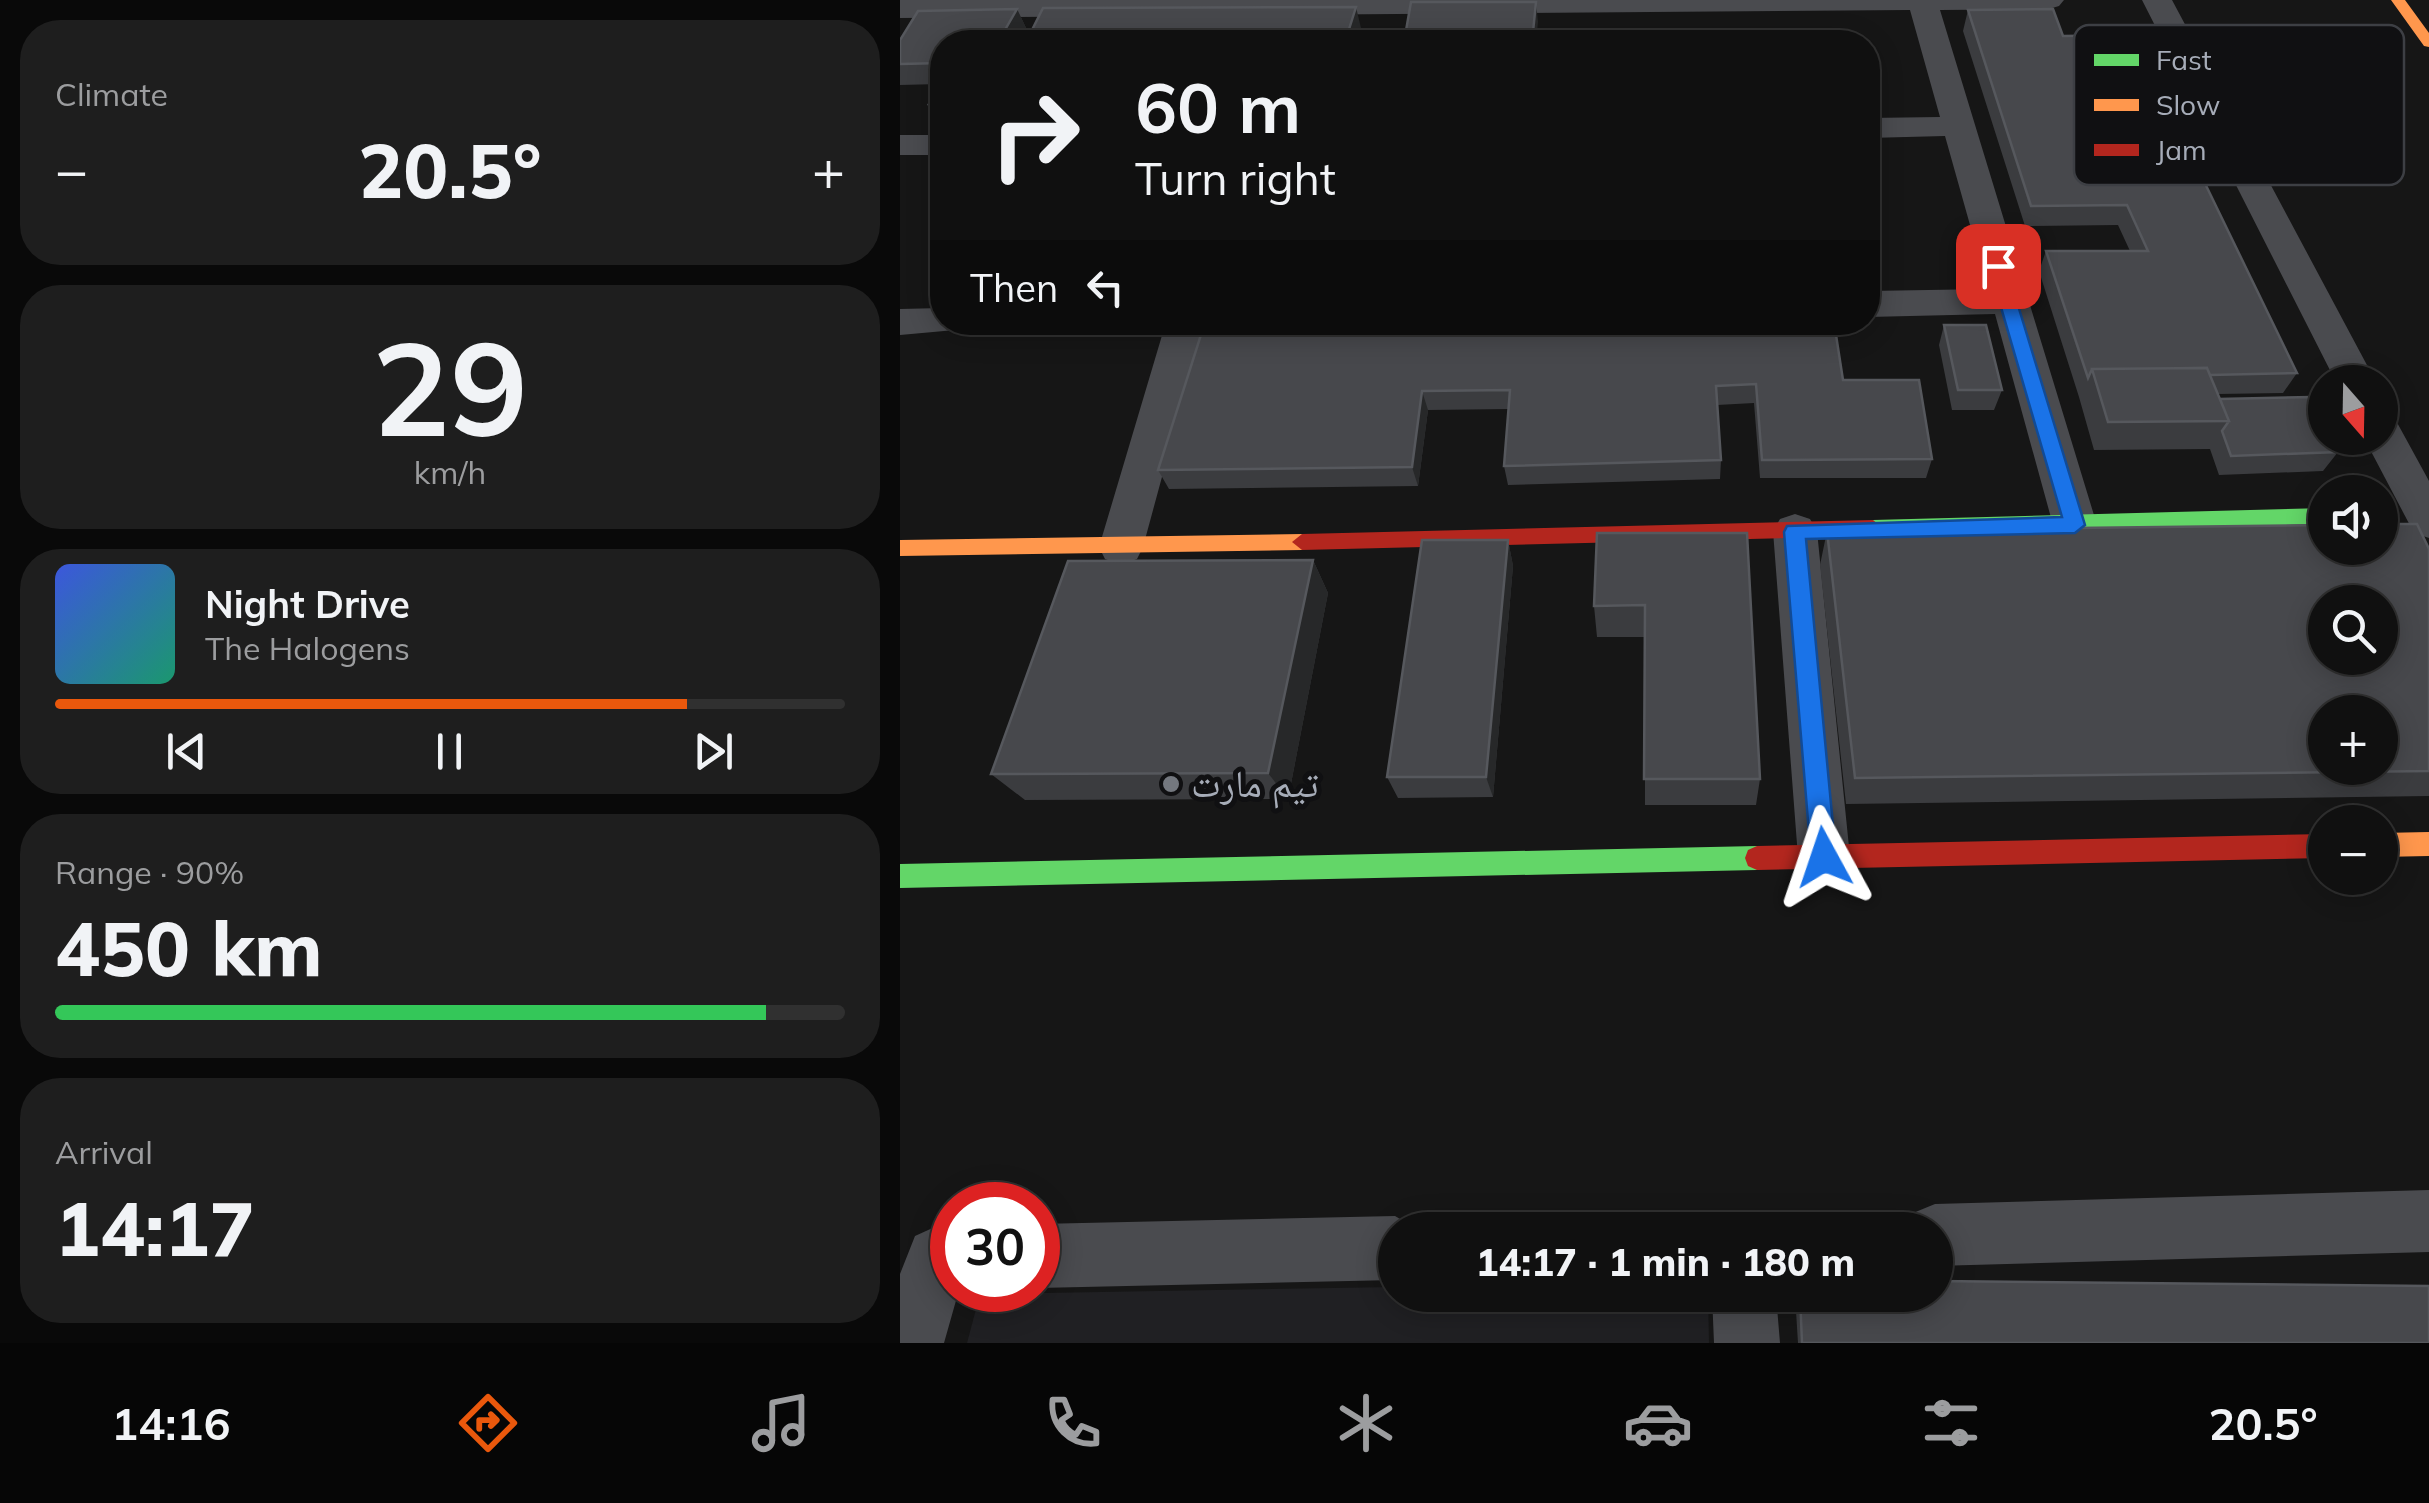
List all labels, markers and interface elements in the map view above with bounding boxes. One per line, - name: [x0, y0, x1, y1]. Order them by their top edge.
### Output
- legend: [2074, 25, 2404, 185]
- text: Fast: [2156, 42, 2212, 77]
- text: 60 m: [1135, 63, 1301, 151]
- icon: right: [970, 70, 1100, 200]
- text: Climate: [55, 74, 168, 114]
- text: Slow: [2156, 87, 2220, 122]
- text: 20.5°: [358, 123, 542, 217]
- text: Jam: [2156, 132, 2207, 167]
- text: −: [55, 135, 88, 204]
- text: +: [812, 135, 845, 204]
- text: Turn right: [1135, 150, 1336, 206]
- pin: [1956, 224, 2041, 309]
- icon: arrive: [1971, 239, 2026, 294]
- icon: left: [1078, 260, 1133, 315]
- text: Then: [970, 264, 1058, 312]
- text: 29: [372, 305, 528, 469]
- north arrow: [2308, 365, 2398, 455]
- map controls: [2308, 365, 2398, 895]
- text: km/h: [414, 452, 486, 492]
- button: sound: [2308, 475, 2398, 565]
- text: Night Drive: [205, 580, 410, 628]
- button: search: [2308, 585, 2398, 675]
- text: The Halogens: [205, 628, 410, 668]
- button: +: [2308, 695, 2398, 785]
- icon: previous: [159, 724, 214, 779]
- icon: pause: [422, 724, 477, 779]
- icon: next: [686, 724, 741, 779]
- place label: تیم مارت: [1191, 759, 1319, 809]
- marker: تیم مارت: [1160, 773, 1182, 795]
- position arrow: [1772, 805, 1876, 909]
- button: −: [2308, 805, 2398, 895]
- text: Range · 90%: [55, 852, 244, 892]
- text: 450 km: [55, 901, 323, 995]
- text: Arrival: [55, 1132, 153, 1172]
- text: 14:17: [55, 1181, 255, 1275]
- speed limit sign: 30: [930, 1182, 1060, 1312]
- text: 14:17 · 1 min · 180 m: [1476, 1238, 1855, 1286]
- icon: directions: [453, 1388, 523, 1458]
- icon: music: [746, 1388, 816, 1458]
- icon: phone: [1038, 1388, 1108, 1458]
- icon: climate: [1331, 1388, 1401, 1458]
- icon: car: [1623, 1388, 1693, 1458]
- icon: filters: [1916, 1388, 1986, 1458]
- text: 14:16: [111, 1395, 230, 1451]
- text: 20.5°: [2208, 1395, 2318, 1451]

